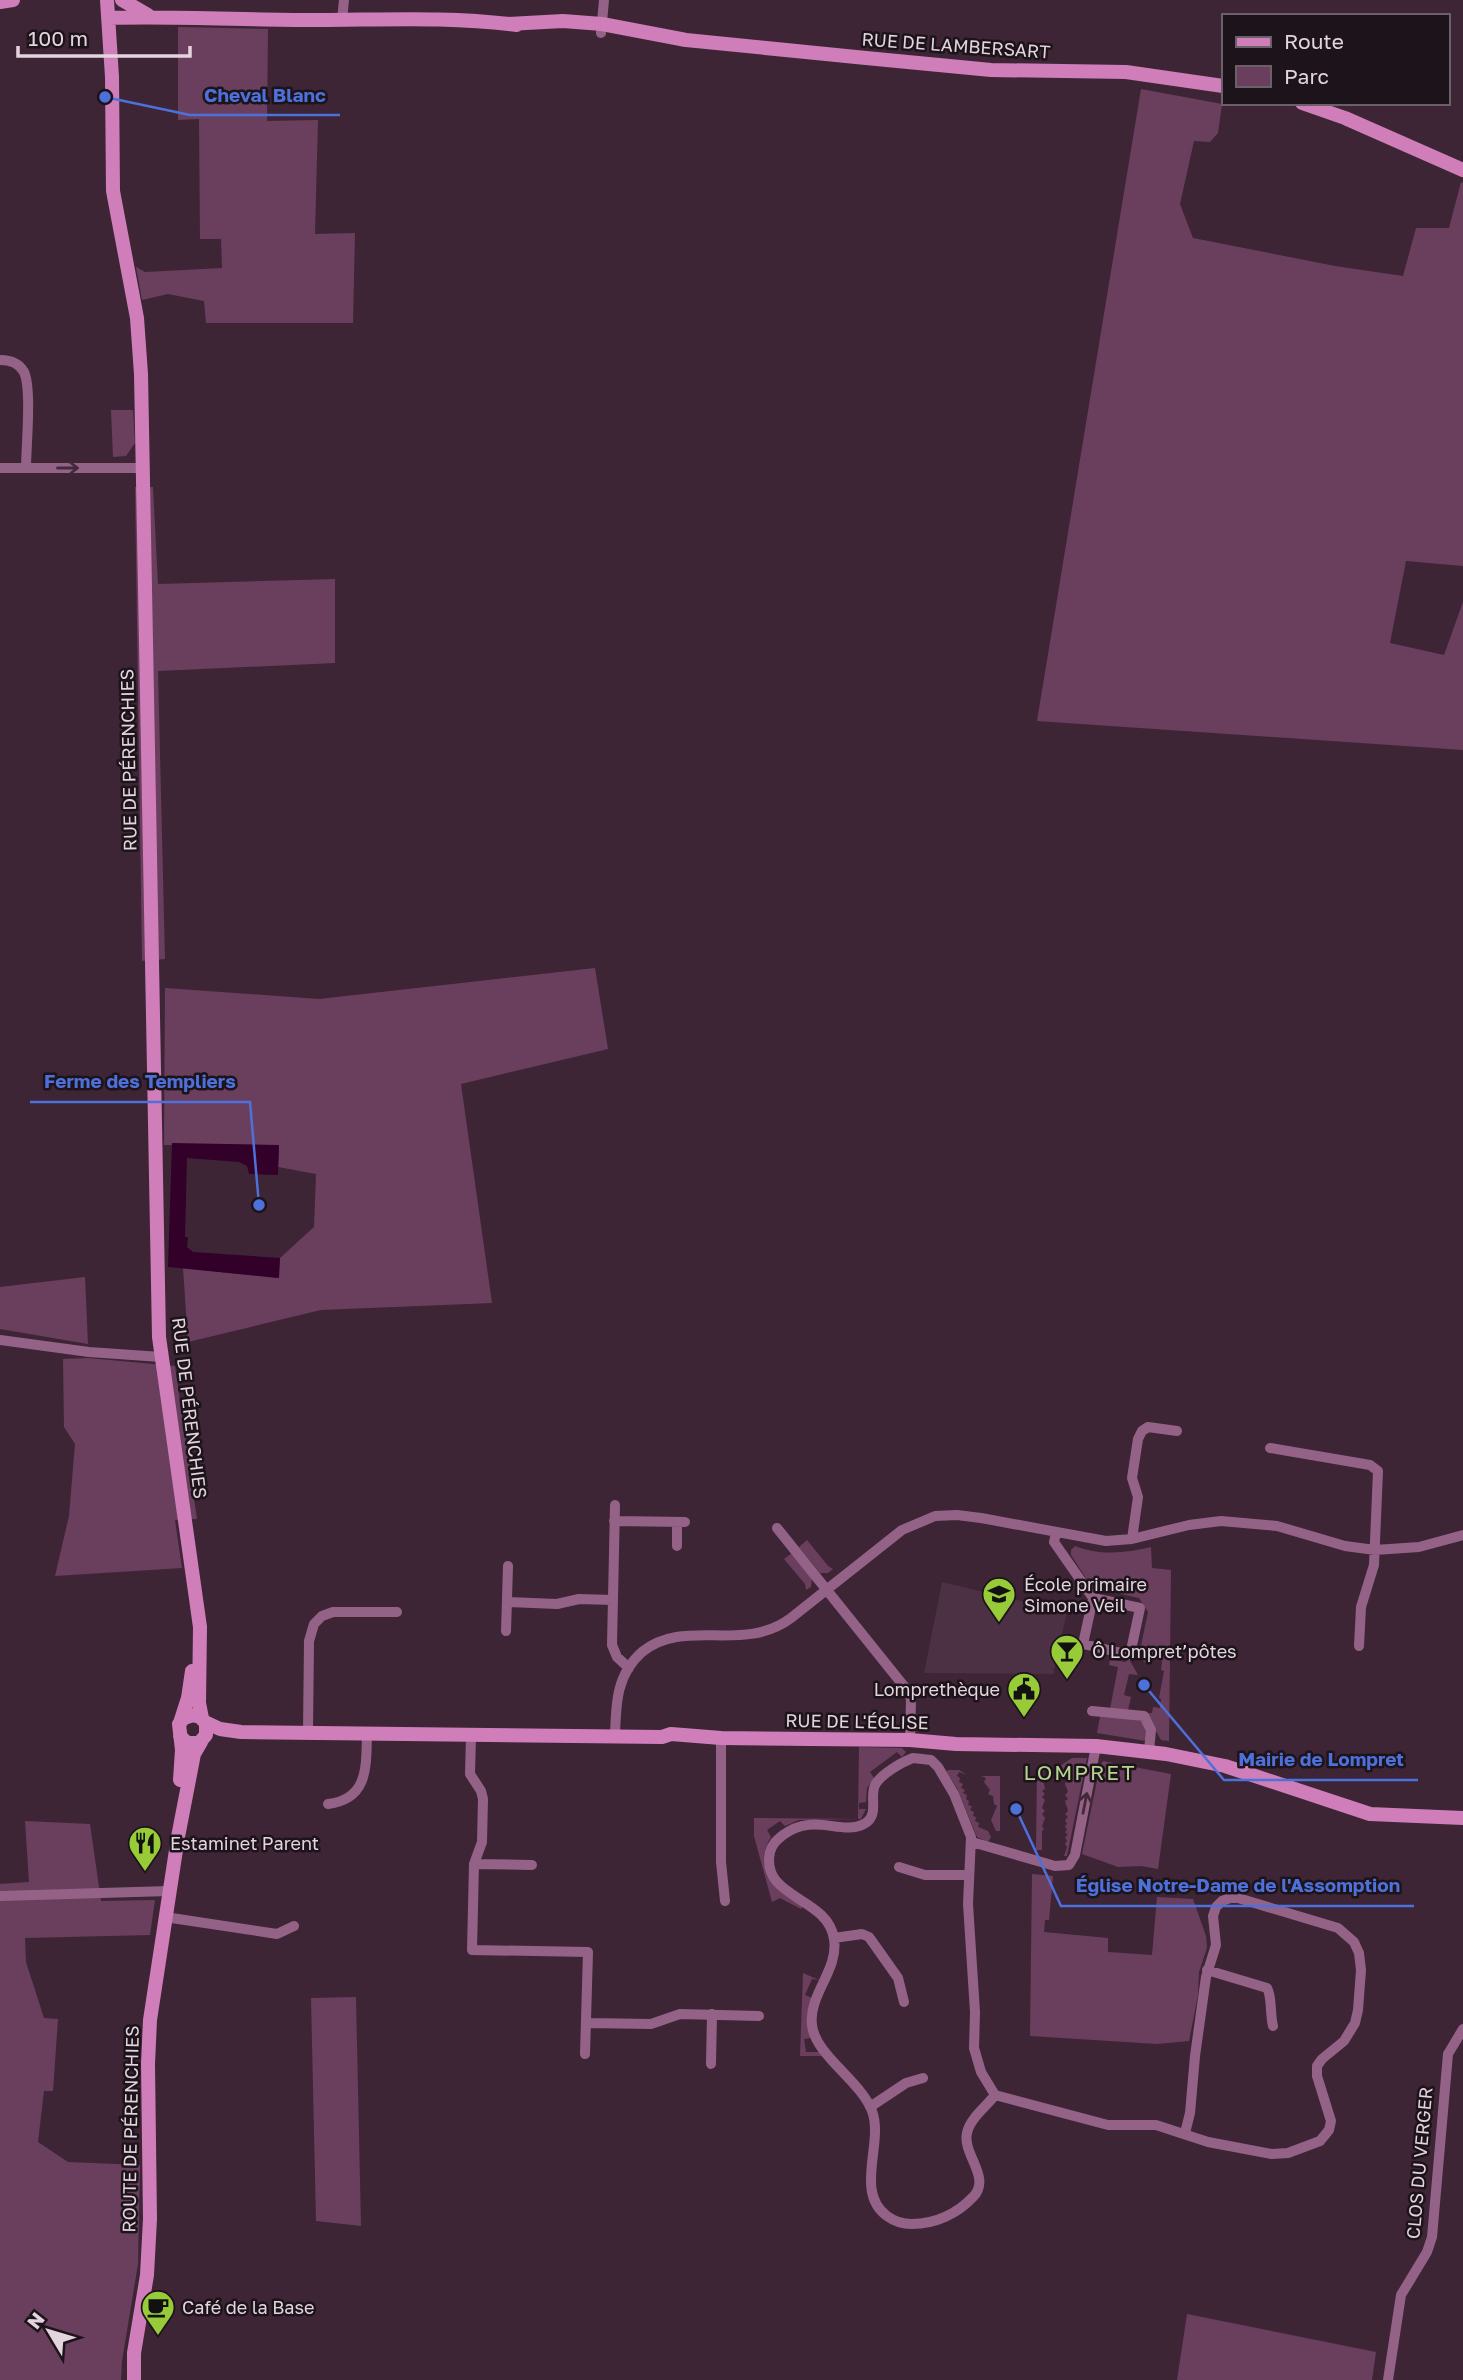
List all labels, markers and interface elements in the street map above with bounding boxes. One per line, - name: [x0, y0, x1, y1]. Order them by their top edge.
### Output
- scale bar: [18, 14, 189, 58]
- legend: [1222, 14, 1449, 105]
- text: 100 m: [28, 25, 88, 51]
- street label: RUE DE LAMBERSART: [861, 27, 1051, 63]
- text: Route: [1284, 28, 1344, 54]
- text: Parc: [1284, 63, 1329, 89]
- callout: Cheval Blanc: [190, 75, 340, 115]
- text: Cheval Blanc: [204, 83, 326, 106]
- one-way arrow: [56, 461, 79, 475]
- street label: RUE DE PÉRENCHIES: [115, 669, 141, 851]
- callout: Ferme des Templiers: [30, 1062, 250, 1102]
- text: Ferme des Templiers: [44, 1069, 236, 1092]
- street label: RUE DE PÉRENCHIES: [168, 1316, 212, 1500]
- place label: École primaire Simone Veil: [1024, 1573, 1147, 1616]
- school or university icon: École primaire Simone Veil: [980, 1575, 1018, 1624]
- bar icon: Ô Lompret’pôtes: [1048, 1632, 1086, 1681]
- place label: Ô Lompret’pôtes: [1092, 1640, 1237, 1662]
- public building icon: Lomprethèque: [1005, 1670, 1043, 1719]
- place label: Lomprethèque: [874, 1678, 1000, 1700]
- street label: RUE DE L'ÉGLISE: [785, 1709, 929, 1733]
- callout: Mairie de Lompret: [1224, 1740, 1418, 1780]
- text: Mairie de Lompret: [1238, 1747, 1404, 1770]
- district label: LOMPRET: [1024, 1759, 1136, 1785]
- one-way arrow: [1079, 1792, 1092, 1815]
- restaurant icon: Estaminet Parent: [126, 1824, 164, 1873]
- place label: Estaminet Parent: [170, 1832, 319, 1854]
- callout: Église Notre-Dame de l'Assomption: [1061, 1866, 1414, 1906]
- text: Église Notre-Dame de l'Assomption: [1076, 1873, 1400, 1896]
- street label: ROUTE DE PÉRENCHIES: [117, 2025, 143, 2233]
- street label: CLOS DU VERGER: [1401, 2086, 1437, 2240]
- cafe icon: Café de la Base: [139, 2288, 177, 2337]
- north arrow: [14, 2296, 84, 2366]
- place label: Café de la Base: [182, 2296, 314, 2318]
- text: N: [22, 2307, 49, 2333]

